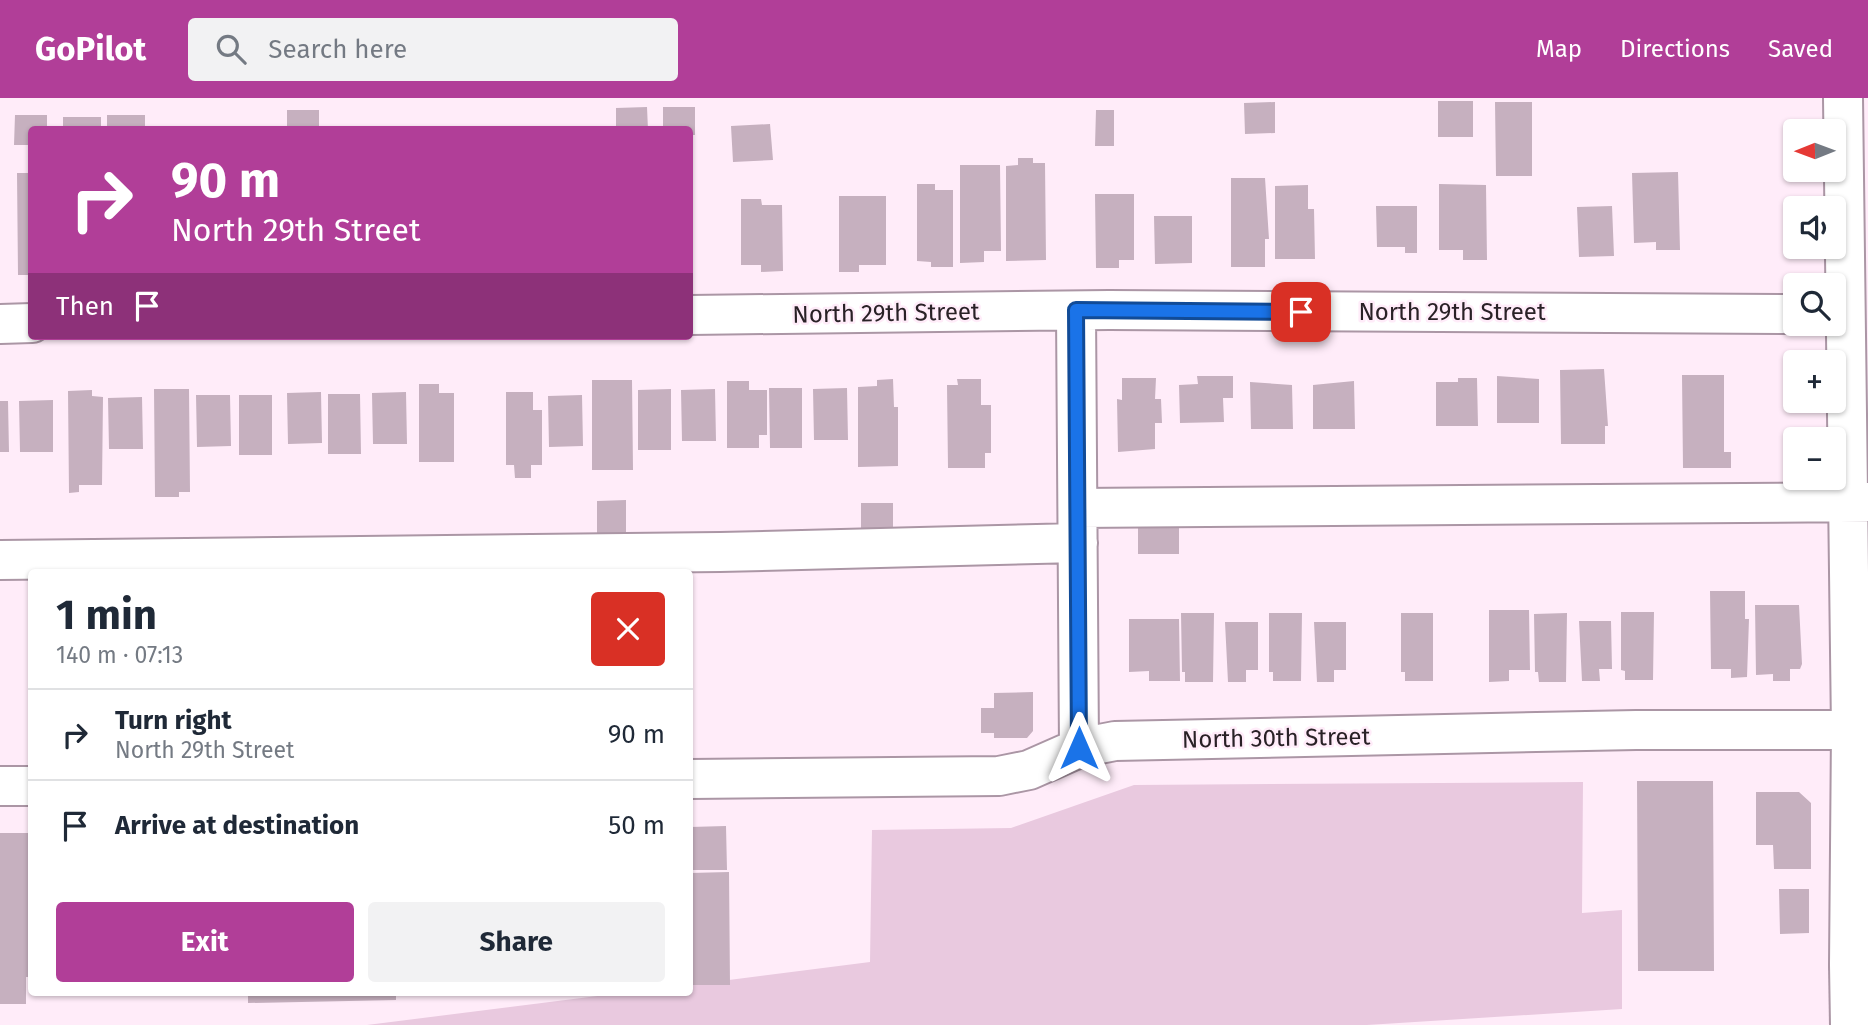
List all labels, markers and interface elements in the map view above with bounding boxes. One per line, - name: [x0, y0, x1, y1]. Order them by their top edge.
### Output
- search box: [188, 18, 678, 81]
- text: GoPilot: [35, 29, 146, 69]
- icon: search: [212, 30, 250, 68]
- text: Search here: [268, 34, 407, 65]
- text: Map: [1536, 35, 1582, 63]
- text: Directions: [1620, 35, 1730, 63]
- text: Saved: [1768, 35, 1833, 63]
- north arrow: [1783, 119, 1846, 182]
- map controls: [1783, 119, 1846, 490]
- text: 90 m: [171, 151, 280, 210]
- icon: right: [56, 154, 147, 245]
- button: sound: [1783, 196, 1846, 259]
- text: North 29th Street: [171, 211, 421, 249]
- button: search: [1783, 273, 1846, 336]
- pin: [1271, 282, 1331, 342]
- icon: arrive: [128, 287, 166, 325]
- text: Then: [56, 291, 114, 322]
- icon: arrive: [1282, 293, 1320, 331]
- street label: North 29th Street: [792, 297, 980, 329]
- street label: North 29th Street: [1358, 298, 1546, 326]
- button: +: [1783, 350, 1846, 413]
- button: −: [1783, 427, 1846, 490]
- text: 1 min: [56, 590, 157, 640]
- button: close: [591, 592, 665, 666]
- text: 140 m · 07:13: [56, 641, 183, 669]
- text: Turn right: [115, 705, 232, 736]
- position arrow: [1042, 711, 1116, 785]
- icon: right: [56, 716, 94, 754]
- text: 90 m: [608, 719, 665, 750]
- street label: North 30th Street: [1182, 722, 1371, 754]
- text: North 29th Street: [115, 736, 294, 764]
- icon: arrive: [56, 807, 94, 845]
- text: Arrive at destination: [115, 810, 359, 841]
- text: 50 m: [608, 810, 665, 841]
- button: Exit: [56, 902, 354, 982]
- button: Share: [368, 902, 665, 982]

